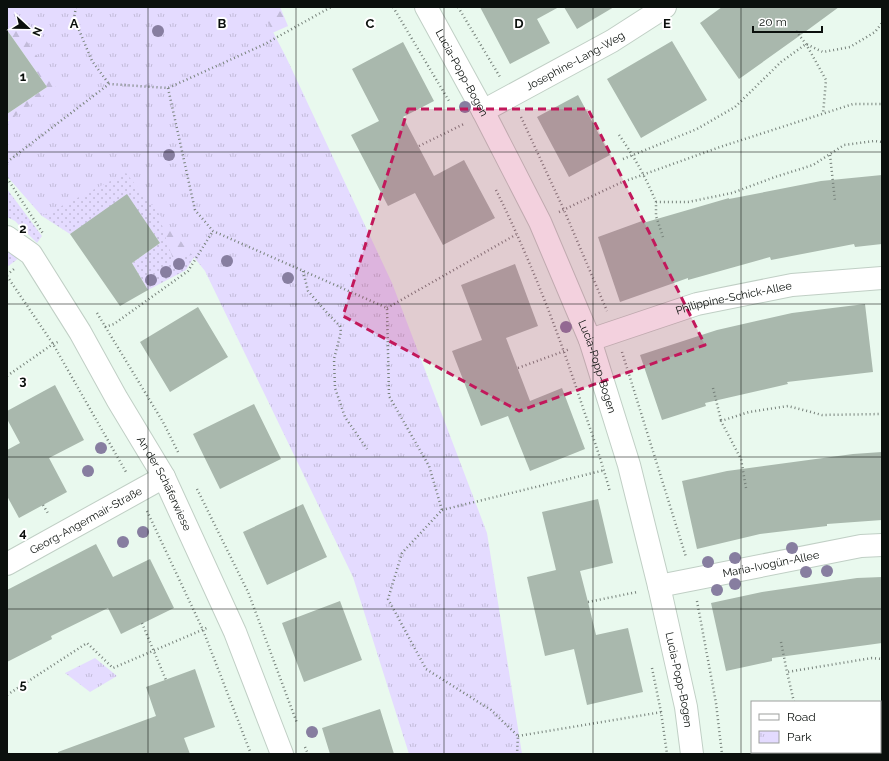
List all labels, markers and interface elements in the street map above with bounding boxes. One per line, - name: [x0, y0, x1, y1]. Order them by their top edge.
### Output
- north arrow: [8, 8, 48, 48]
- scale bar: [753, 8, 822, 34]
- text: 20 m: [759, 15, 787, 29]
- text: A: [70, 16, 79, 31]
- text: B: [218, 16, 227, 31]
- text: C: [366, 16, 375, 31]
- text: D: [514, 16, 524, 31]
- text: E: [663, 16, 671, 31]
- text: N: [29, 25, 44, 38]
- street label: Lucia-Popp-Bogen: [433, 27, 491, 119]
- street label: Josephine-Lang-Weg: [524, 29, 627, 93]
- text: 1: [20, 69, 27, 84]
- text: 2: [19, 221, 27, 236]
- street label: Philippine-Schick-Allee: [674, 279, 793, 318]
- street label: Lucia-Popp-Bogen: [575, 318, 618, 415]
- text: 3: [19, 373, 27, 388]
- street label: An der Schäferwiese: [134, 434, 194, 533]
- street label: Georg-Angermair-Straße: [28, 484, 145, 557]
- text: 4: [19, 525, 27, 540]
- street label: Maria-Ivogün-Allee: [721, 548, 821, 580]
- street label: Lucia-Popp-Bogen: [662, 631, 695, 728]
- text: 5: [19, 677, 27, 692]
- legend: [751, 701, 881, 753]
- text: Road: [787, 710, 816, 724]
- text: Park: [787, 730, 812, 744]

